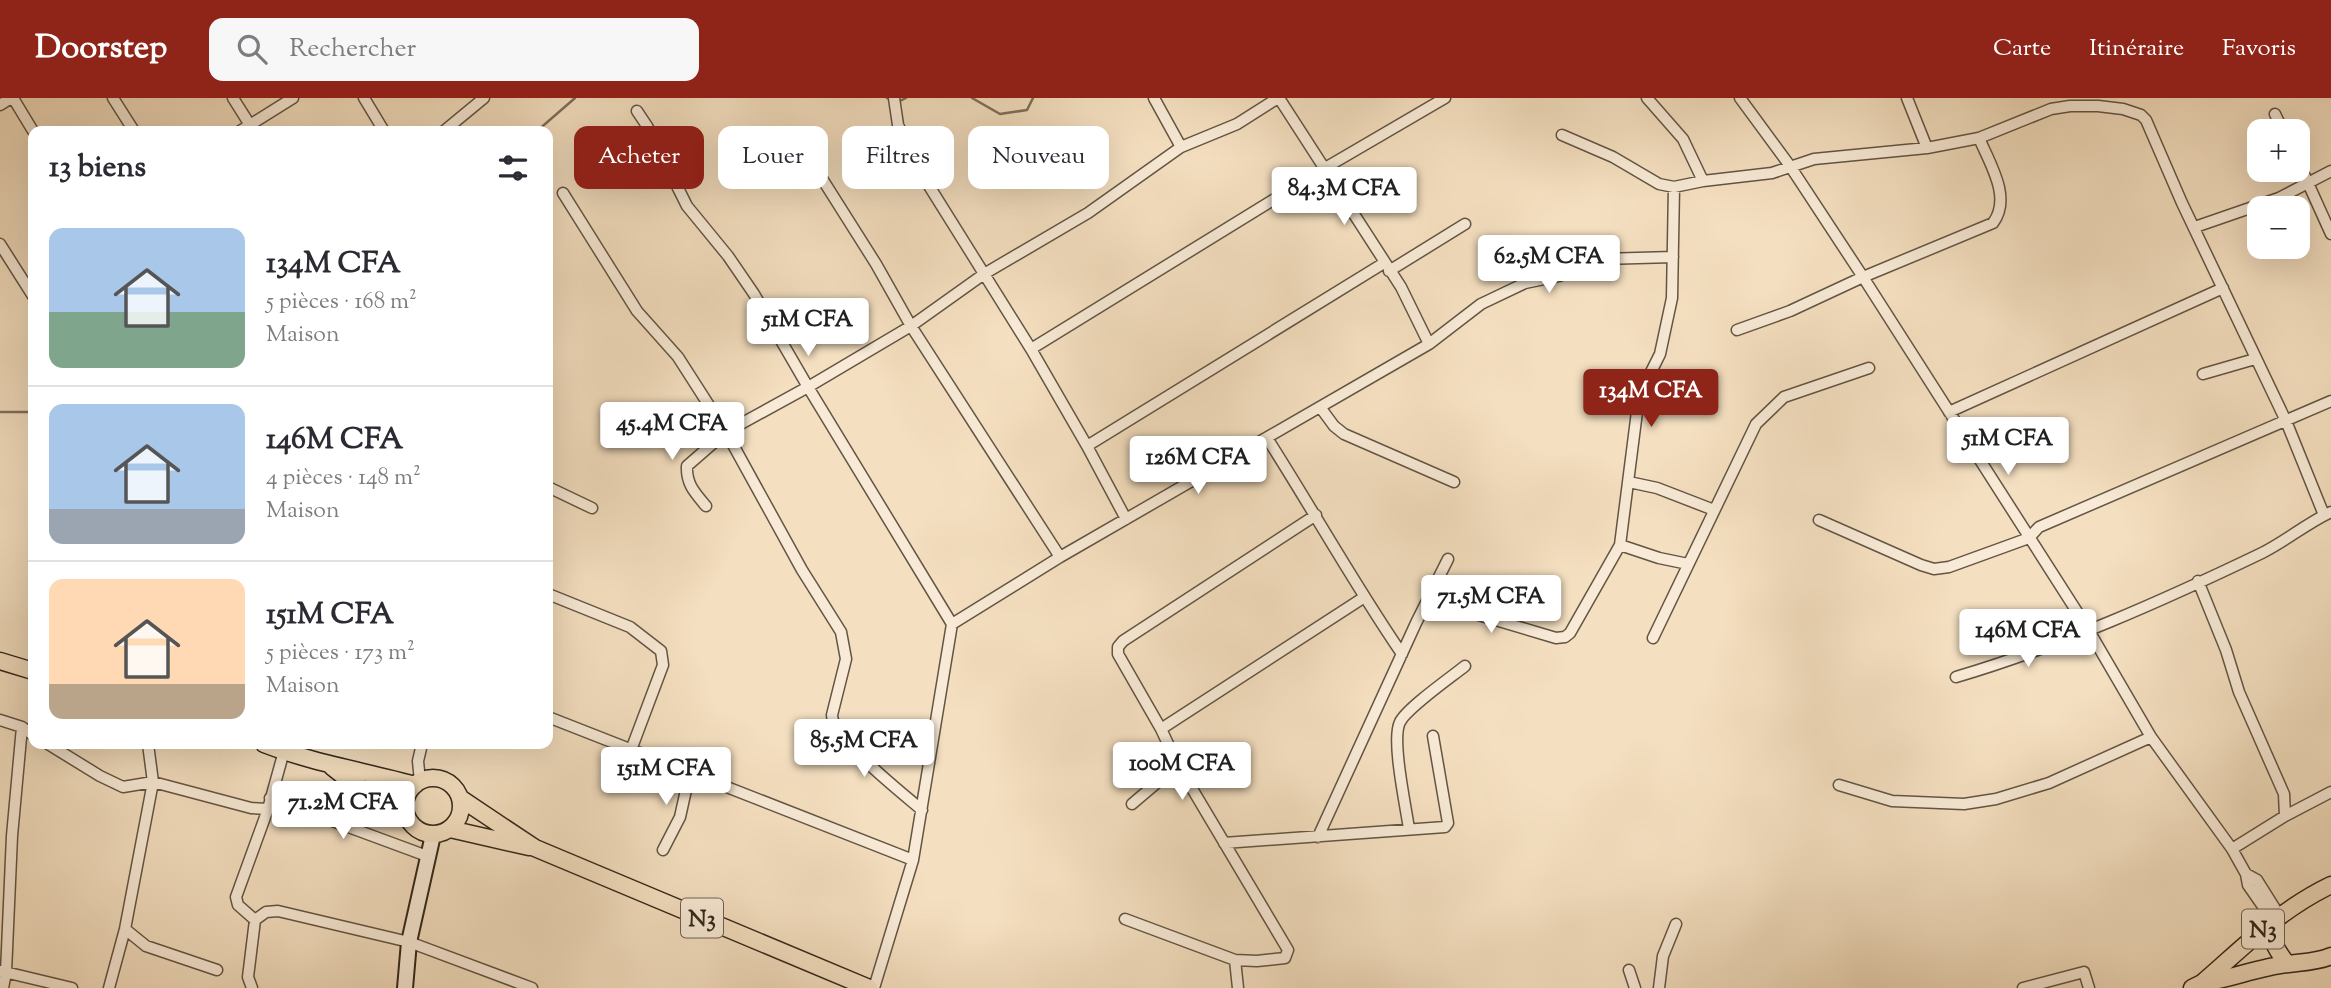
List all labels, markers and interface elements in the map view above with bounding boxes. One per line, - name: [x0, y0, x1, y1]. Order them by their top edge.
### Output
- search box: [209, 18, 699, 81]
- text: Doorstep: [35, 25, 167, 73]
- icon: search: [233, 30, 271, 68]
- text: Rechercher: [289, 31, 416, 68]
- text: Carte: [1993, 32, 2051, 66]
- text: Itinéraire: [2089, 32, 2184, 66]
- text: Favoris: [2222, 32, 2296, 66]
- map controls: [2247, 119, 2310, 259]
- button: +: [2247, 119, 2310, 182]
- chip: Acheter: [574, 126, 704, 189]
- chip: Louer: [718, 126, 828, 189]
- chip: Filtres: [842, 126, 954, 189]
- chip: Nouveau: [968, 126, 1109, 189]
- text: 13 biens: [49, 147, 146, 190]
- icon: filters: [494, 149, 532, 187]
- pin: 84.3M CFA: [1264, 167, 1424, 227]
- text: 84.3M CFA: [1288, 173, 1400, 206]
- button: −: [2247, 196, 2310, 259]
- pin: 62.5M CFA: [1469, 236, 1629, 295]
- text: 62.5M CFA: [1494, 241, 1604, 274]
- text: 134M CFA: [266, 243, 401, 286]
- icon: home: [105, 256, 189, 340]
- text: 5 pièces · 168 m²: [266, 286, 417, 319]
- pin: 51M CFA: [743, 299, 873, 358]
- text: 51M CFA: [763, 304, 853, 337]
- text: Maison: [266, 319, 340, 352]
- pin: 134M CFA: [1579, 370, 1723, 429]
- text: 134M CFA: [1599, 375, 1703, 408]
- pin: 45.4M CFA: [592, 402, 752, 462]
- text: 45.4M CFA: [616, 408, 728, 441]
- pin: 51M CFA: [1943, 418, 2073, 477]
- text: 146M CFA: [266, 419, 403, 462]
- text: 51M CFA: [1963, 423, 2053, 456]
- icon: home: [105, 432, 189, 516]
- pin: 126M CFA: [1126, 436, 1270, 496]
- text: 126M CFA: [1146, 442, 1250, 475]
- text: 4 pièces · 148 m²: [266, 462, 421, 495]
- text: Maison: [266, 495, 340, 528]
- pin: 71.5M CFA: [1411, 575, 1571, 635]
- text: 71.5M CFA: [1437, 581, 1545, 614]
- text: 151M CFA: [266, 594, 394, 637]
- icon: home: [105, 607, 189, 691]
- pin: 146M CFA: [1956, 610, 2100, 669]
- text: 146M CFA: [1975, 615, 2081, 648]
- text: 5 pièces · 173 m²: [266, 637, 415, 670]
- text: Maison: [266, 670, 340, 703]
- pin: 85.5M CFA: [784, 720, 944, 779]
- text: 85.5M CFA: [810, 725, 918, 758]
- pin: 100M CFA: [1110, 742, 1254, 802]
- pin: 151M CFA: [594, 748, 738, 807]
- text: 100M CFA: [1129, 748, 1235, 781]
- text: 151M CFA: [617, 753, 715, 786]
- pin: 71.2M CFA: [263, 782, 423, 841]
- text: 71.2M CFA: [288, 787, 398, 820]
- road number: N3: [681, 898, 723, 938]
- road number: N3: [2242, 909, 2284, 948]

